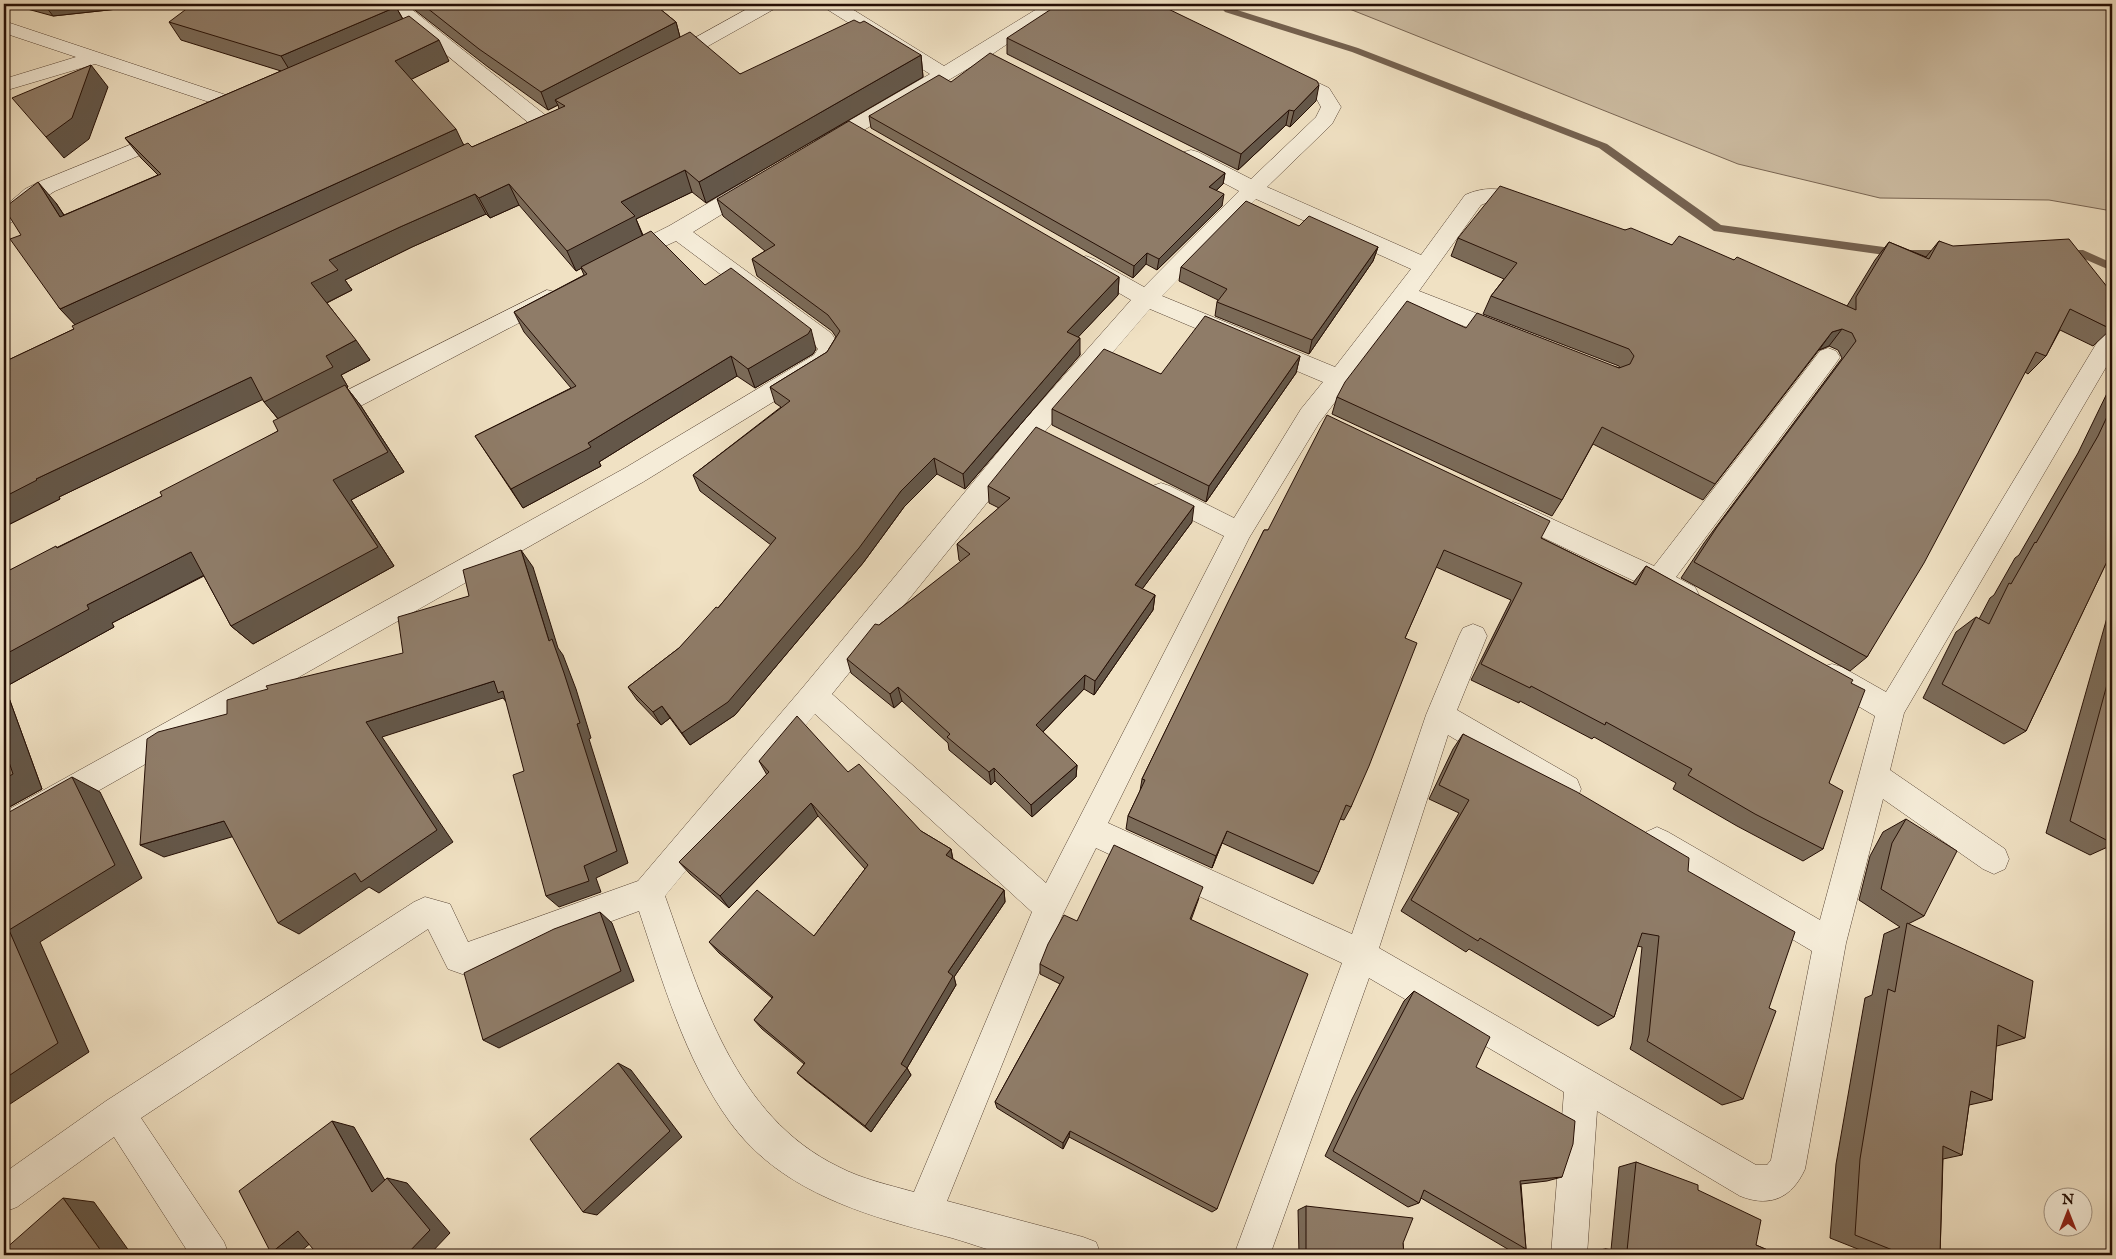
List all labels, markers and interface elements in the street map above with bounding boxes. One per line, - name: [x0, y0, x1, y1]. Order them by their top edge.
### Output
- north arrow: [2044, 1186, 2094, 1236]
- text: N: [2061, 1191, 2074, 1209]

